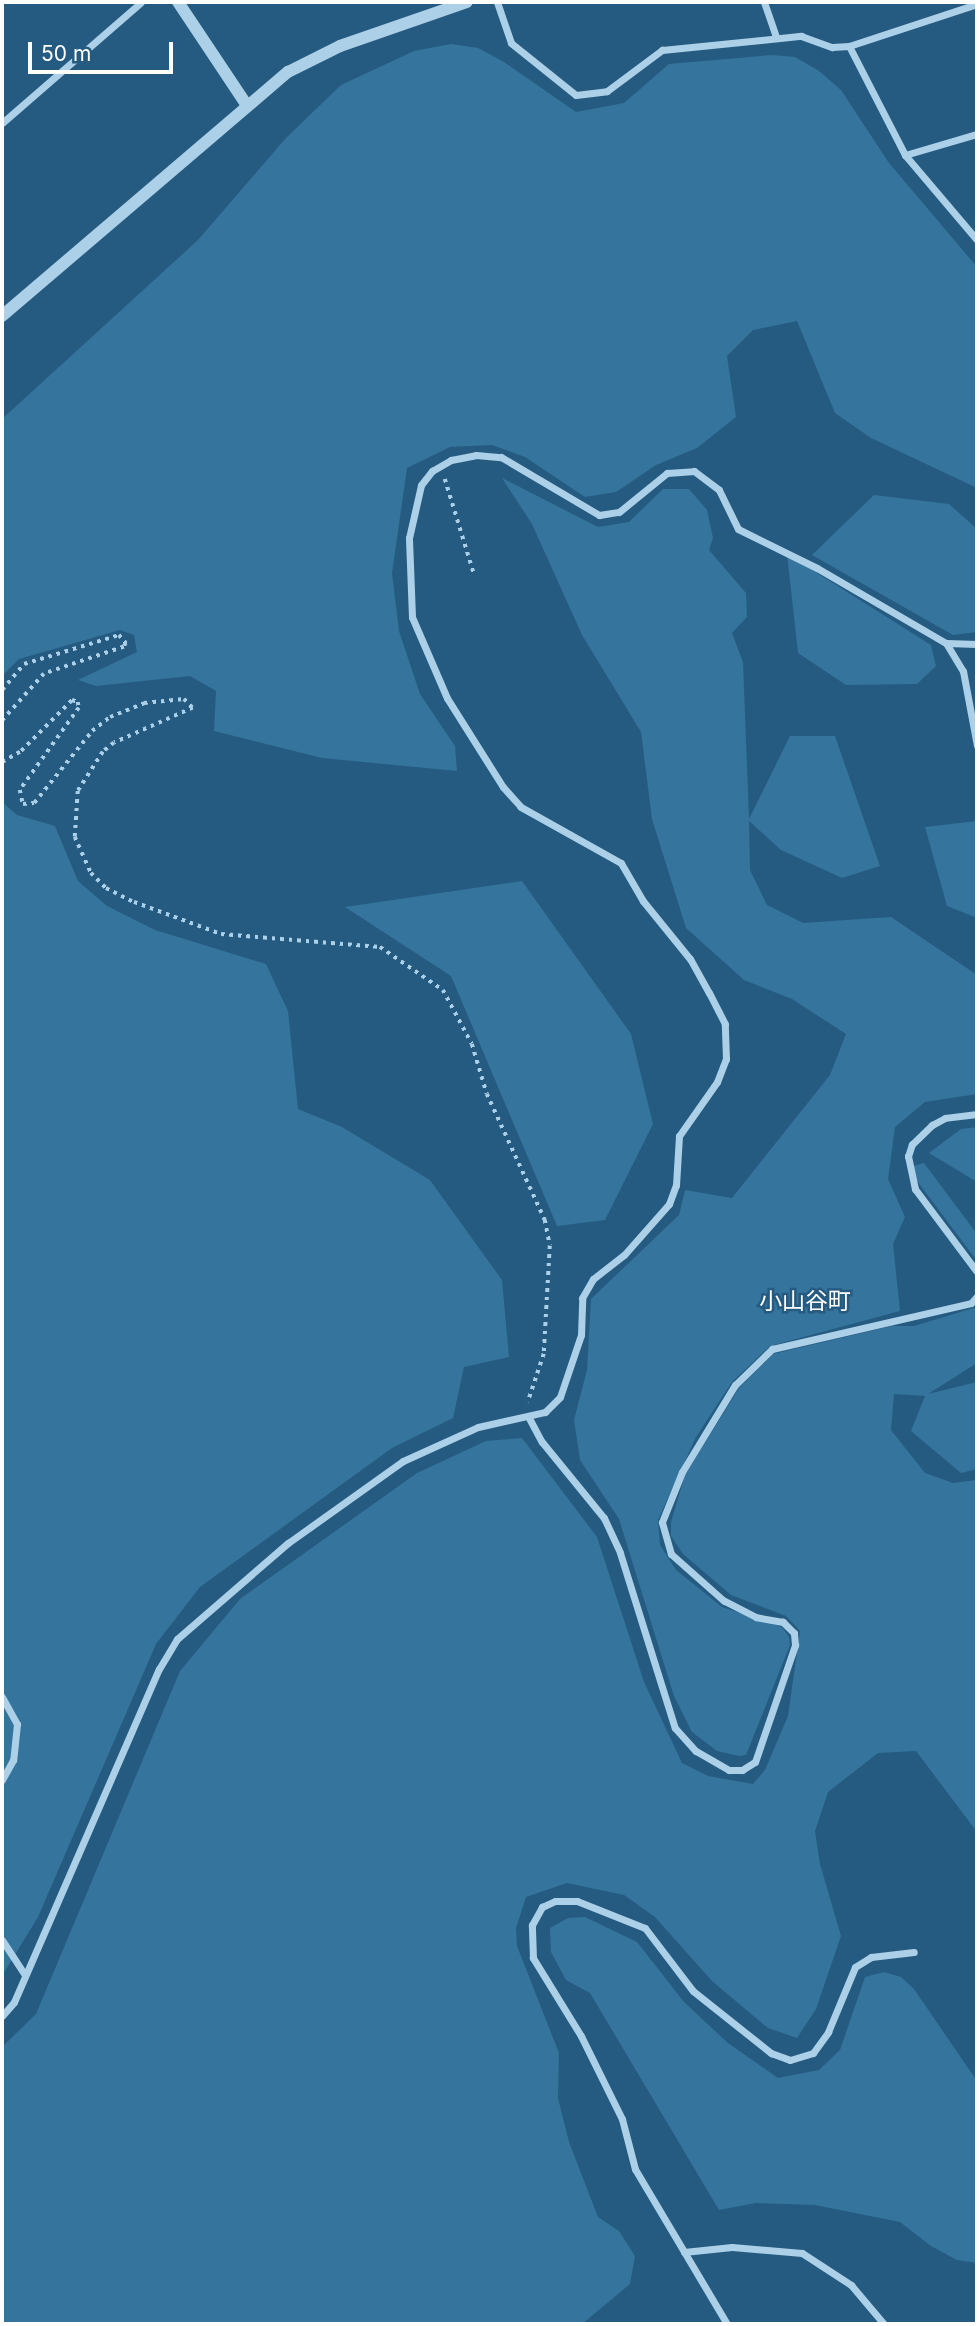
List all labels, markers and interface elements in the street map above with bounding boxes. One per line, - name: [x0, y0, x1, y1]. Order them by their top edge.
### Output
- scale bar: [32, 28, 177, 72]
- text: 50 m: [41, 41, 91, 66]
- district label: 小山谷町: [759, 1287, 851, 1315]

